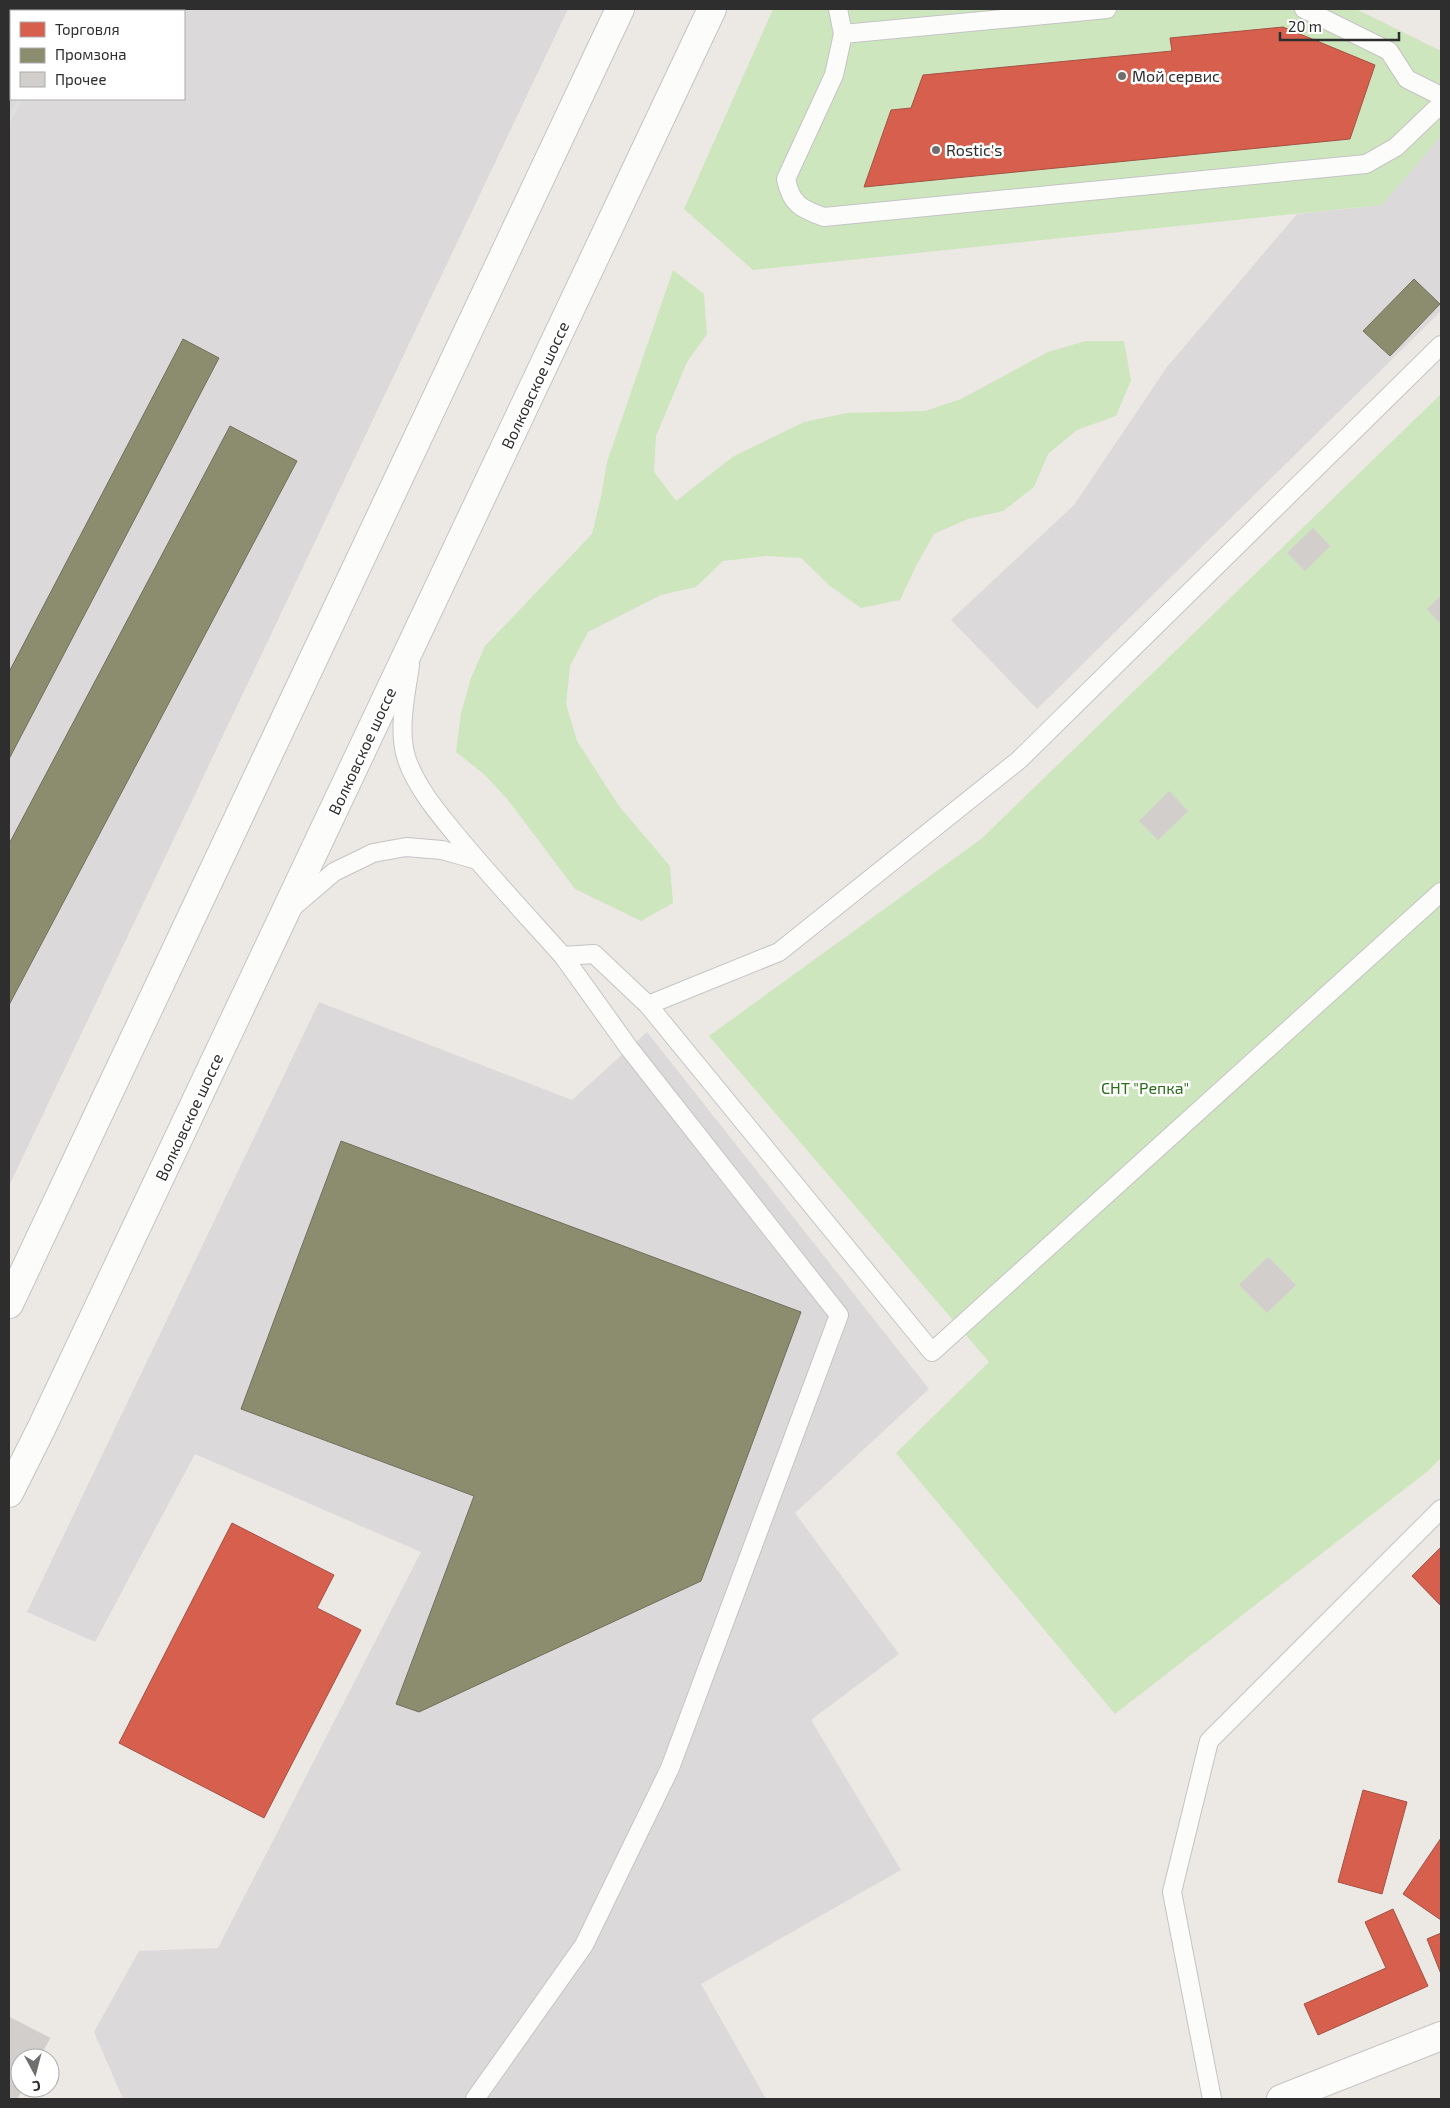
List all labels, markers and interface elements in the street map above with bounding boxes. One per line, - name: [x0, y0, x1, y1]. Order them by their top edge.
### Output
- legend: [10, 10, 185, 100]
- scale bar: [1280, 10, 1399, 42]
- text: 20 m: [1288, 17, 1322, 35]
- text: Торговля: [55, 20, 120, 38]
- text: Промзона: [55, 45, 127, 63]
- place label: Мой сервис: [1132, 66, 1220, 85]
- text: Прочее: [55, 70, 107, 88]
- marker: Мой сервис: [1116, 70, 1128, 82]
- place label: Rostic's: [946, 140, 1002, 159]
- marker: Rostic's: [930, 144, 942, 156]
- street label: Волковское шоссе: [497, 318, 572, 451]
- street label: Волковское шоссе: [324, 684, 399, 817]
- street label: Волковское шоссе: [151, 1050, 226, 1183]
- park label: СНТ "Репка": [1101, 1078, 1189, 1097]
- north arrow: [10, 2048, 60, 2098]
- text: С: [32, 2077, 42, 2095]

